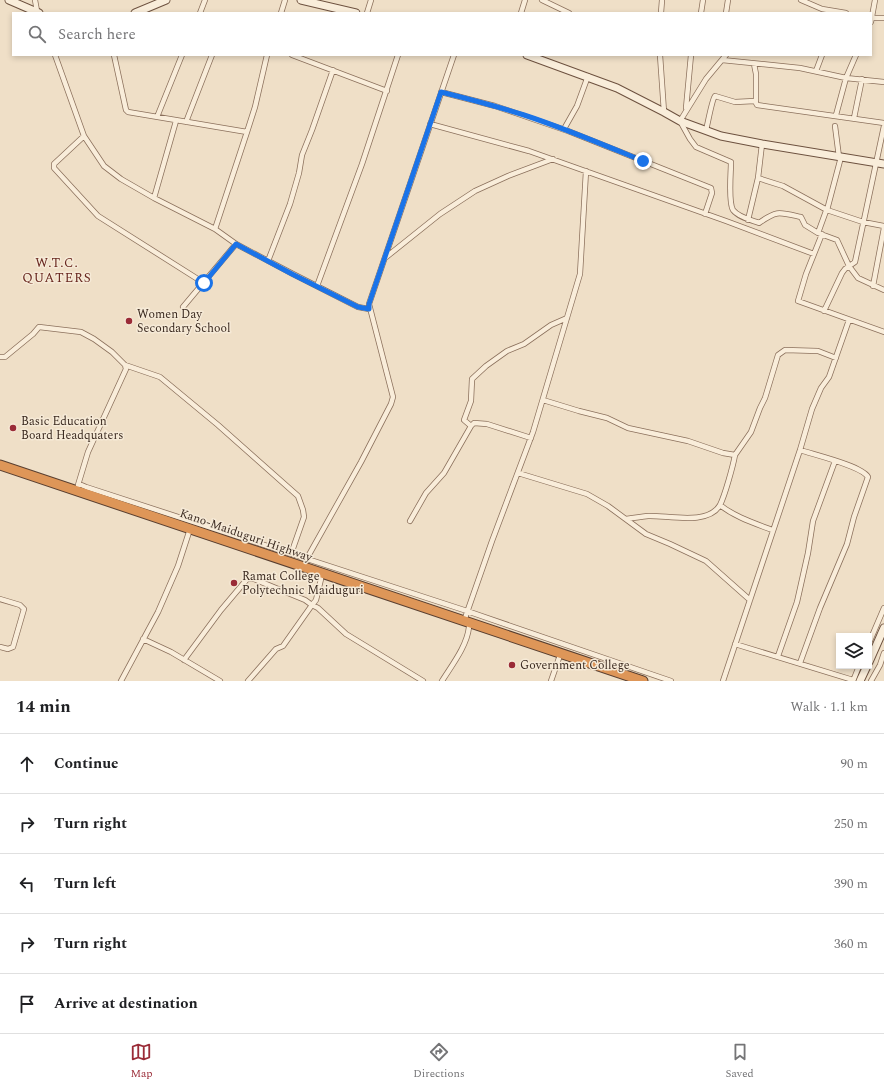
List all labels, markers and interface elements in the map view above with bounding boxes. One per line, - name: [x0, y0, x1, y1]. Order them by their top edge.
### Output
- search box: [12, 12, 872, 56]
- icon: search: [26, 23, 48, 45]
- text: Search here: [58, 23, 136, 46]
- route end: [634, 152, 652, 170]
- district label: W.T.C. QUATERS: [22, 253, 92, 288]
- route start: [195, 274, 213, 292]
- place label: Women Day Secondary School: [137, 305, 231, 338]
- marker: Women Day Secondary School: [124, 316, 134, 326]
- place label: Basic Education Board Headquaters: [21, 412, 123, 445]
- marker: Basic Education Board Headquaters: [8, 423, 18, 433]
- street label: Kano-Maiduguri Highway: [177, 504, 316, 568]
- place label: Ramat College Polytechnic Maiduguri: [242, 567, 364, 600]
- marker: Ramat College Polytechnic Maiduguri: [229, 578, 239, 588]
- map controls: [836, 633, 872, 669]
- button: layers: [836, 633, 872, 669]
- place label: Government College: [520, 656, 630, 675]
- marker: Government College: [507, 660, 517, 670]
- text: 14 min: [16, 694, 71, 720]
- text: Walk · 1.1 km: [790, 697, 868, 717]
- text: Continue: [54, 752, 119, 775]
- icon: ahead: [16, 753, 38, 775]
- text: 90 m: [841, 754, 868, 774]
- text: Turn right: [54, 812, 127, 835]
- icon: right: [16, 813, 38, 835]
- text: 250 m: [834, 814, 868, 834]
- text: Turn left: [54, 872, 116, 895]
- icon: left: [16, 873, 38, 895]
- text: 390 m: [834, 874, 868, 894]
- text: Turn right: [54, 932, 127, 955]
- icon: right: [16, 933, 38, 955]
- text: 360 m: [834, 934, 868, 954]
- text: Arrive at destination: [54, 992, 198, 1015]
- icon: arrive: [16, 993, 38, 1015]
- tab: Map: [130, 1041, 153, 1082]
- tab: Directions: [413, 1041, 465, 1082]
- tab: Saved: [725, 1041, 754, 1082]

